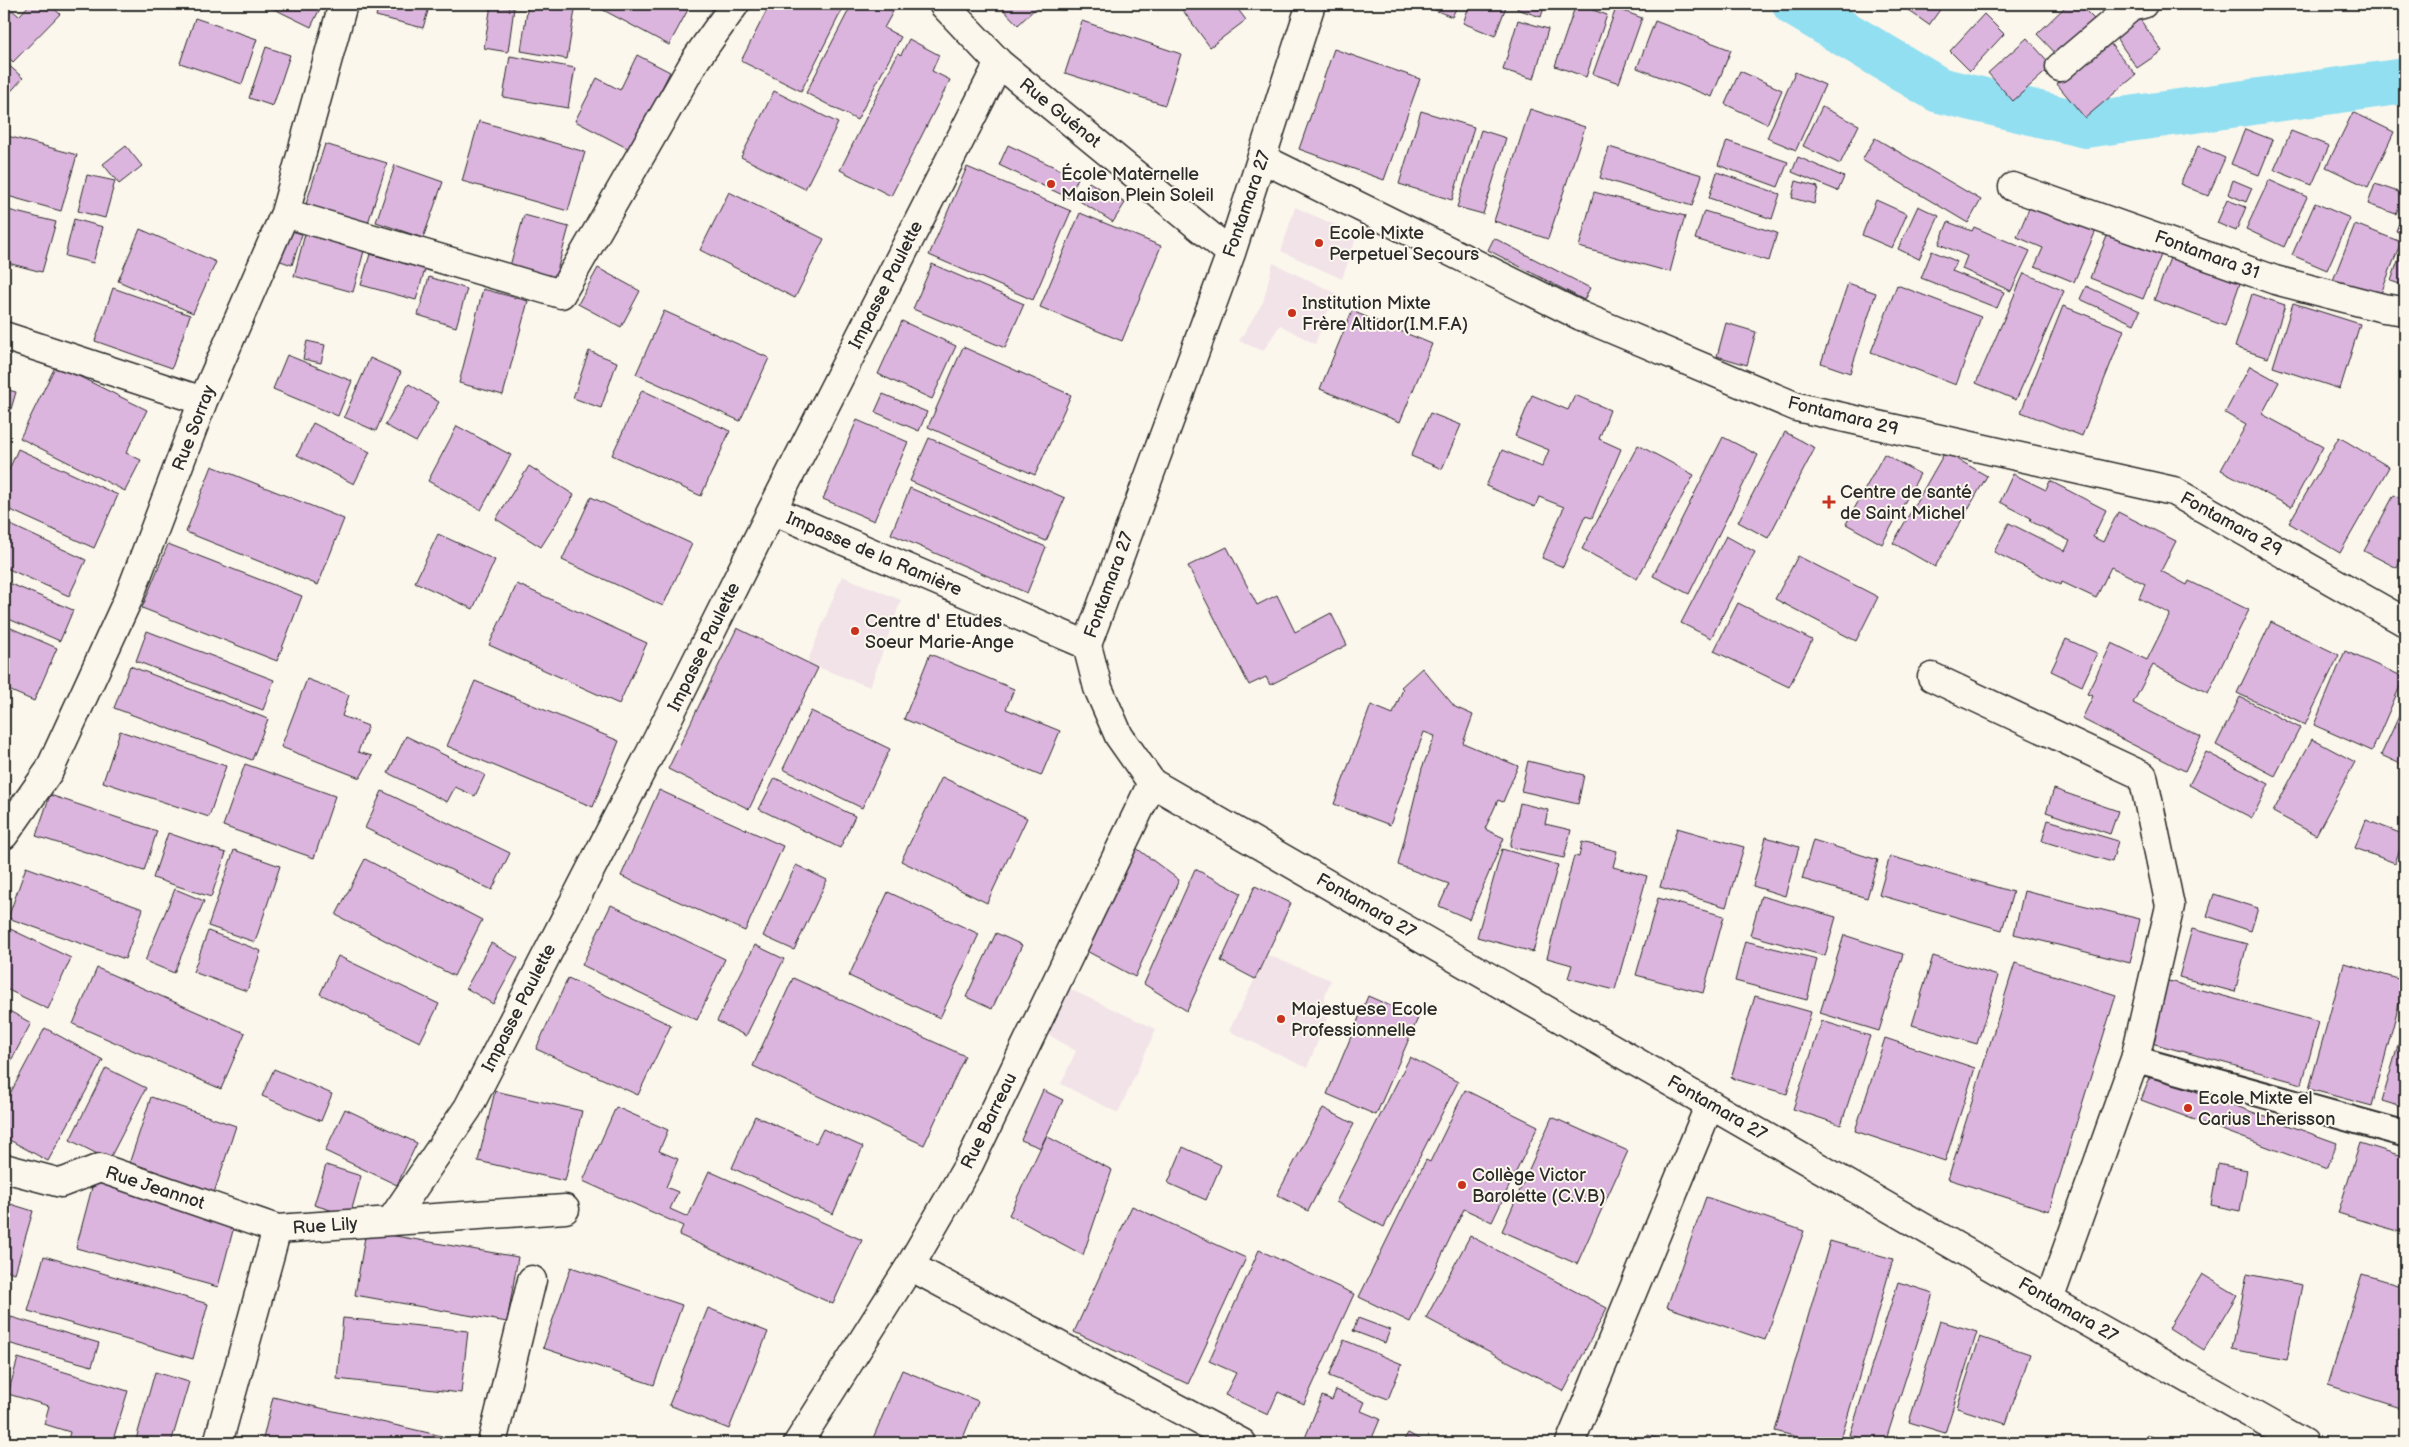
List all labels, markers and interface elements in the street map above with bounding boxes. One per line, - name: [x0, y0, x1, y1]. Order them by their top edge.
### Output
- street label: Rue Guénot: [1015, 74, 1105, 152]
- street label: Fontamara 27: [1219, 148, 1275, 260]
- place label: École Maternelle Maison Plein Soleil: [1061, 162, 1214, 206]
- marker: École Maternelle Maison Plein Soleil: [1045, 178, 1057, 190]
- street label: Impasse Paulette: [845, 217, 928, 353]
- place label: Ecole Mixte Perpetuel Secours: [1329, 223, 1479, 265]
- street label: Fontamara 31: [2152, 226, 2262, 284]
- marker: Ecole Mixte Perpetuel Secours: [1313, 237, 1325, 249]
- place label: Institution Mixte Frère Altidor(I.M.F.A): [1302, 293, 1468, 335]
- marker: Institution Mixte Frère Altidor(I.M.F.A): [1286, 307, 1298, 319]
- street label: Rue Sorray: [168, 381, 220, 474]
- street label: Fontamara 29: [1786, 392, 1900, 440]
- place label: Centre de santé de Saint Michel: [1840, 482, 1972, 524]
- street label: Fontamara 29: [2176, 487, 2286, 561]
- marker: Centre de santé de Saint Michel: [1822, 495, 1836, 509]
- street label: Impasse de la Ramière: [783, 507, 965, 601]
- street label: Fontamara 27: [1080, 529, 1138, 641]
- street label: Impasse Paulette: [664, 579, 744, 715]
- place label: Centre d' Etudes Soeur Marie-Ange: [865, 611, 1014, 653]
- marker: Centre d' Etudes Soeur Marie-Ange: [849, 625, 861, 637]
- street label: Fontamara 27: [1312, 869, 1420, 943]
- street label: Impasse Paulette: [478, 940, 561, 1076]
- place label: Majestuese Ecole Professionnelle: [1291, 999, 1438, 1041]
- marker: Majestuese Ecole Professionnelle: [1275, 1013, 1287, 1025]
- street label: Rue Barreau: [957, 1069, 1021, 1173]
- street label: Fontamara 27: [1663, 1071, 1771, 1145]
- place label: Ecole Mixte el Carius Lherisson: [2198, 1088, 2335, 1130]
- marker: Ecole Mixte el Carius Lherisson: [2182, 1102, 2194, 1114]
- street label: Rue Jeannot: [103, 1162, 208, 1214]
- place label: Collège Victor Barolette (C.V.B): [1472, 1165, 1606, 1207]
- marker: Collège Victor Barolette (C.V.B): [1456, 1179, 1468, 1191]
- street label: Rue Lily: [292, 1213, 359, 1239]
- street label: Fontamara 27: [2014, 1273, 2122, 1347]

